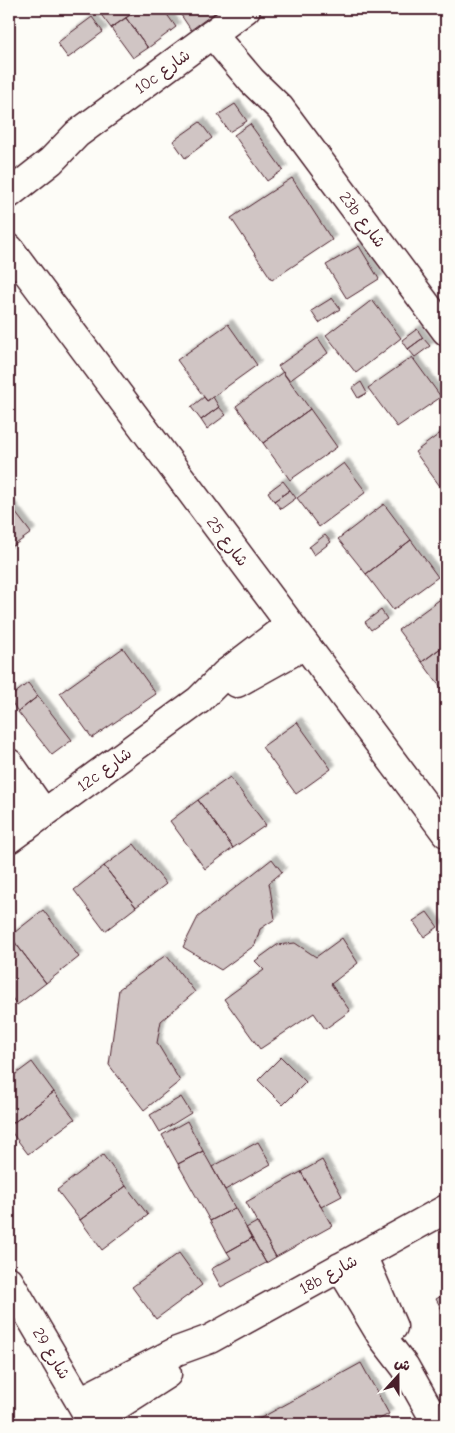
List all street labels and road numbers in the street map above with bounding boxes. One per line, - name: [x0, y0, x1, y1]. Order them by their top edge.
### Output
- street label: 10c شارع: [132, 46, 195, 99]
- street label: 23b شارع: [334, 188, 389, 252]
- street label: شارع 25: [201, 513, 252, 571]
- street label: 12c شارع: [74, 744, 136, 797]
- street label: 18b شارع: [297, 1252, 361, 1300]
- street label: شارع 29: [27, 1325, 73, 1384]

